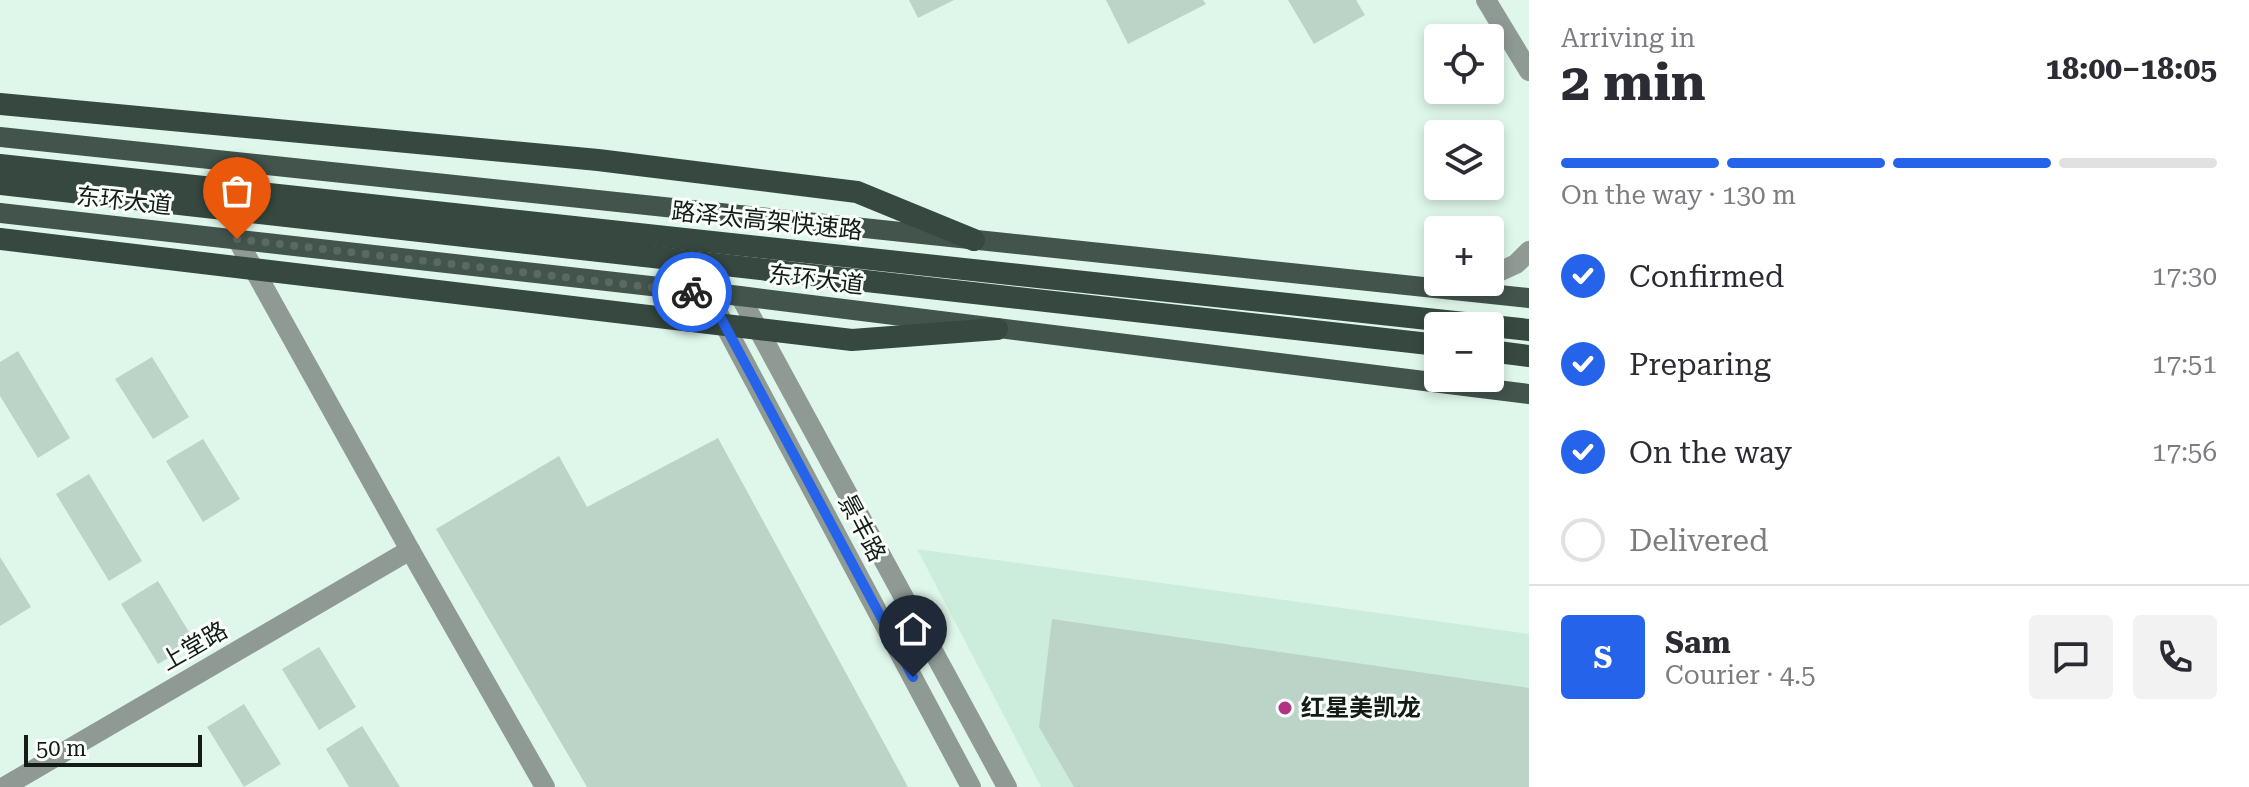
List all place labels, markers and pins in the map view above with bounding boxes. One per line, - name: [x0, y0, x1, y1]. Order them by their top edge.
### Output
- pin: [203, 157, 271, 239]
- pin: [879, 595, 947, 677]
- place label: 红星美凯龙: [1301, 694, 1421, 722]
- marker: 红星美凯龙: [1276, 699, 1294, 717]

